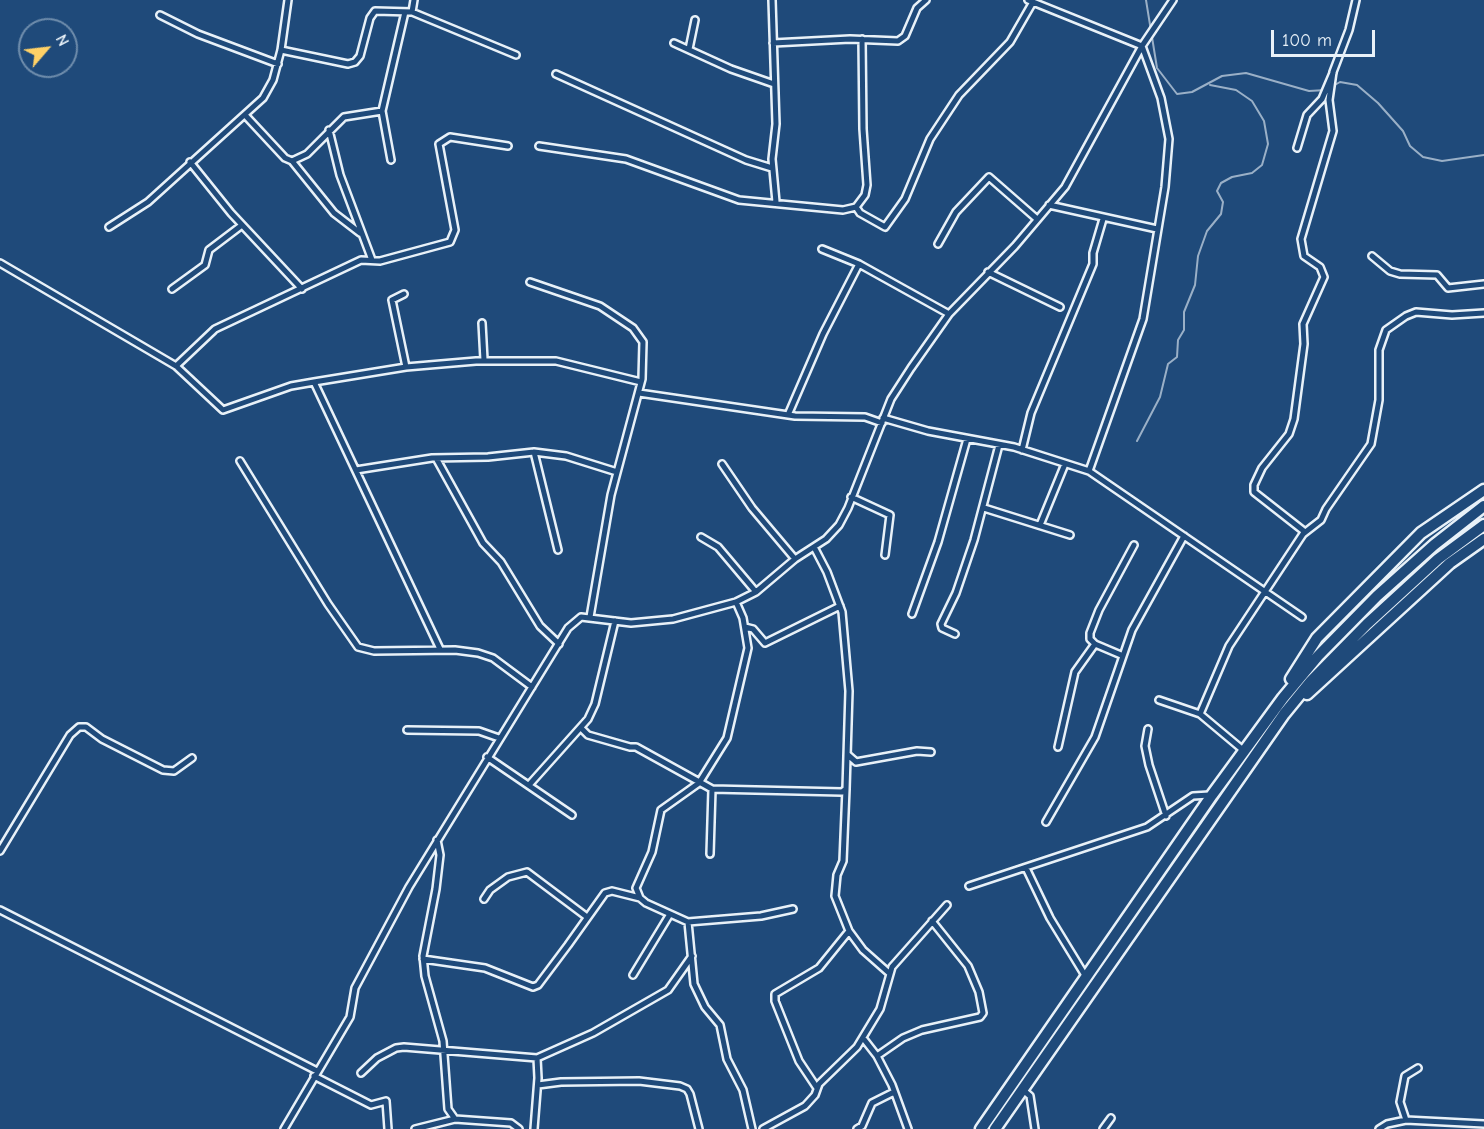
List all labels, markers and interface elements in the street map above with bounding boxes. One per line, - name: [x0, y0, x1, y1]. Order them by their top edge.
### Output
- north arrow: [18, 18, 78, 78]
- scale bar: [1274, 18, 1378, 56]
- text: 100 m: [1282, 30, 1332, 51]
- text: N: [52, 32, 73, 49]

